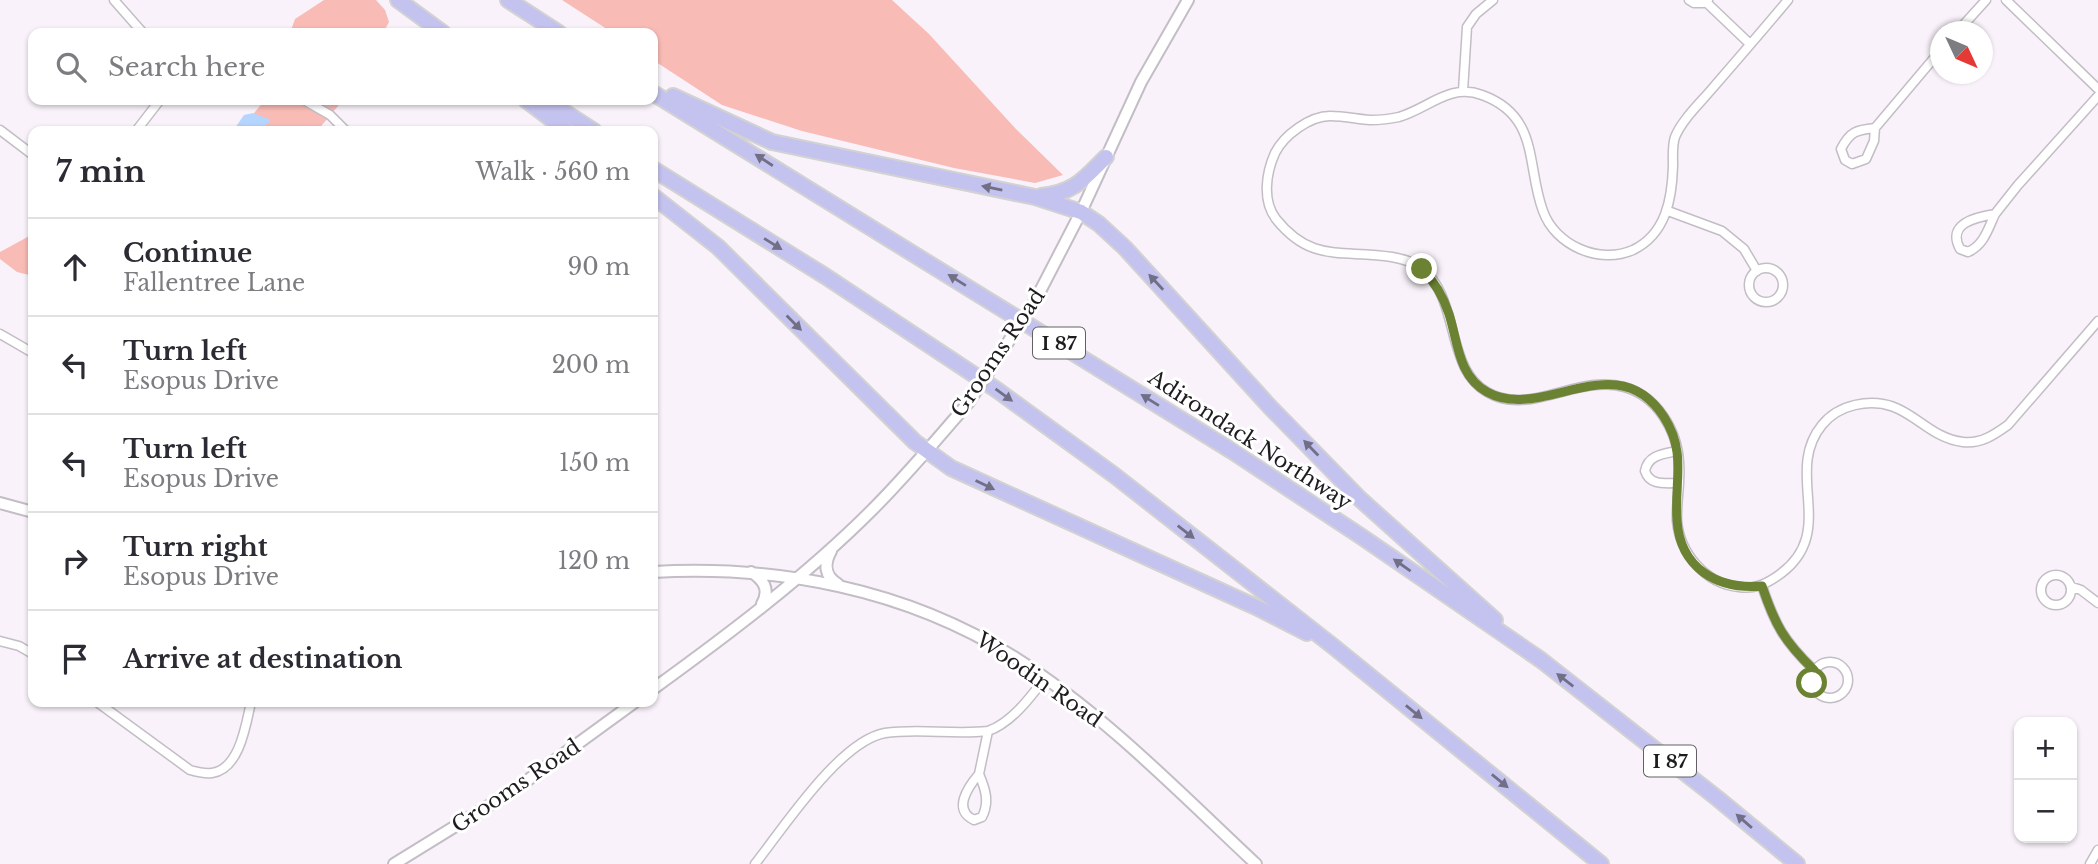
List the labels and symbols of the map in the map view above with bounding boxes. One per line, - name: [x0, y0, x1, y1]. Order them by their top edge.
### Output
- north arrow: [1930, 21, 1993, 84]
- one-way arrow: [754, 153, 774, 166]
- one-way arrow: [981, 183, 1003, 194]
- one-way arrow: [763, 238, 782, 251]
- route end: [1406, 253, 1437, 284]
- one-way arrow: [947, 274, 966, 287]
- one-way arrow: [1148, 274, 1164, 291]
- street label: Grooms Road: [945, 284, 1051, 422]
- one-way arrow: [786, 315, 803, 332]
- road number: I 87: [1033, 328, 1085, 358]
- street label: Adirondack Northway: [1143, 364, 1357, 516]
- one-way arrow: [995, 388, 1013, 402]
- one-way arrow: [1141, 393, 1160, 406]
- one-way arrow: [1303, 440, 1319, 457]
- one-way arrow: [975, 479, 995, 491]
- one-way arrow: [1177, 524, 1195, 538]
- one-way arrow: [1393, 558, 1411, 572]
- street label: Woodin Road: [970, 626, 1107, 733]
- route start: [1796, 667, 1827, 698]
- one-way arrow: [1557, 672, 1575, 687]
- one-way arrow: [1405, 704, 1423, 719]
- street label: Grooms Road: [447, 733, 585, 839]
- road number: I 87: [1644, 746, 1696, 776]
- one-way arrow: [1491, 774, 1509, 789]
- one-way arrow: [1735, 813, 1753, 829]

